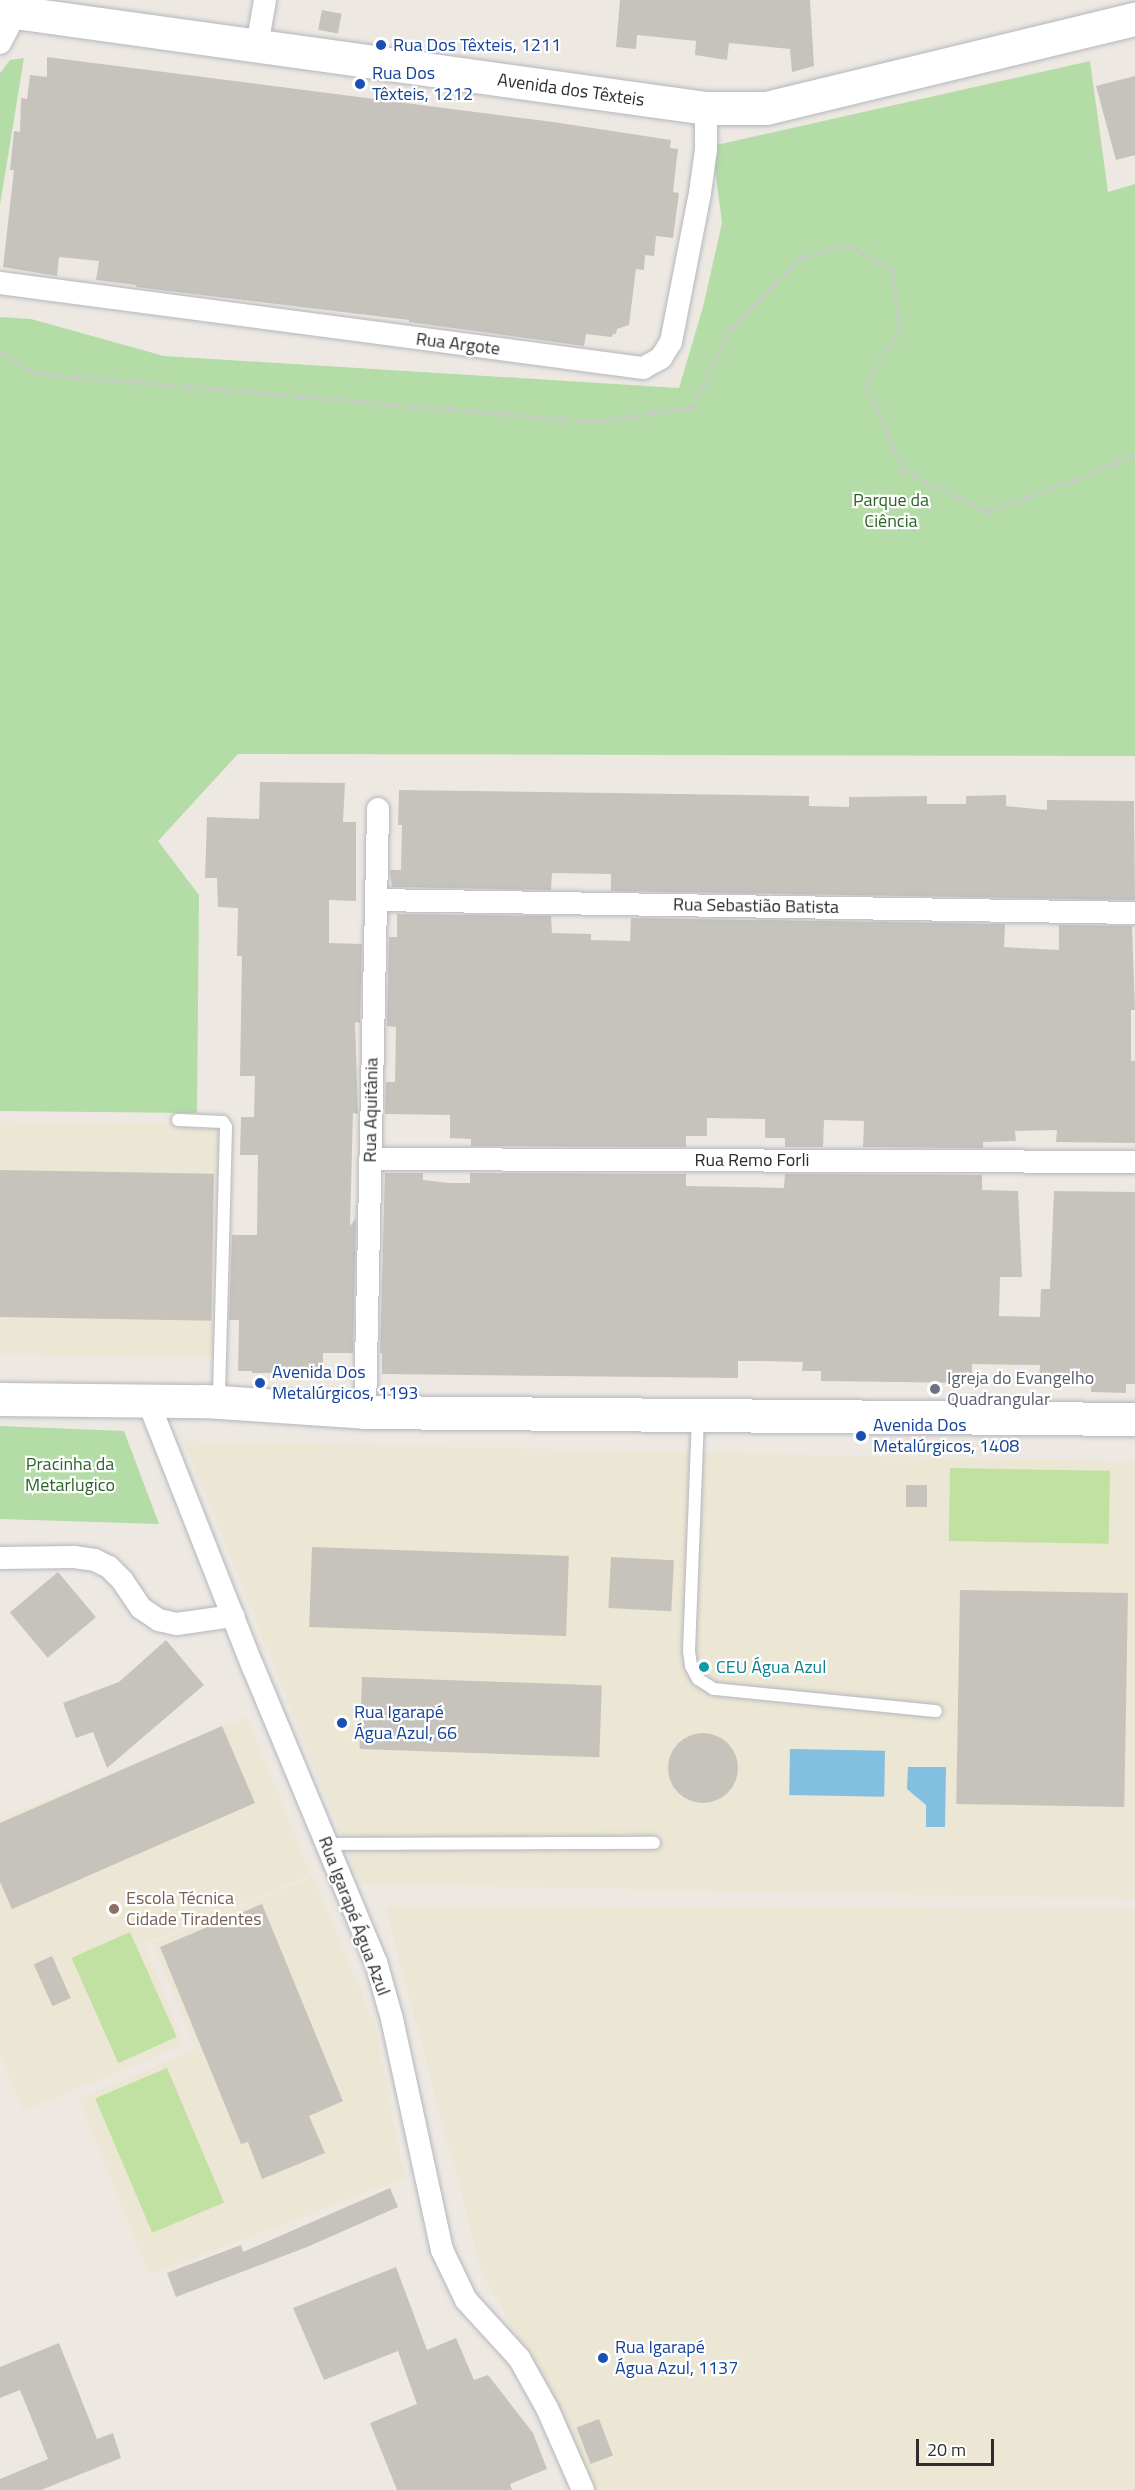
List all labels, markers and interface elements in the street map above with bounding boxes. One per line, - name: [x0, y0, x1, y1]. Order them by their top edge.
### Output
- place label: Rua Dos Têxteis, 1211: [393, 34, 561, 56]
- marker: Rua Dos Têxteis, 1211: [374, 38, 388, 52]
- place label: Rua Dos Têxteis, 1212: [372, 63, 473, 106]
- street label: Avenida dos Têxteis: [496, 69, 646, 111]
- marker: Rua Dos Têxteis, 1212: [353, 77, 367, 91]
- street label: Rua Argote: [415, 328, 501, 360]
- park label: Parque da Ciência: [853, 490, 929, 532]
- street label: Rua Sebastião Batista: [673, 894, 839, 918]
- street label: Rua Aquitânia: [359, 1057, 383, 1163]
- street label: Rua Remo Forli: [694, 1149, 810, 1171]
- place label: Avenida Dos Metalúrgicos, 1193: [272, 1362, 418, 1404]
- place label: Igreja do Evangelho Quadrangular: [947, 1368, 1094, 1410]
- marker: Avenida Dos Metalúrgicos, 1193: [253, 1376, 267, 1390]
- marker: Igreja do Evangelho Quadrangular: [928, 1382, 942, 1396]
- place label: Avenida Dos Metalúrgicos, 1408: [873, 1415, 1019, 1458]
- marker: Avenida Dos Metalúrgicos, 1408: [854, 1429, 868, 1443]
- park label: Pracinha da Metarlugico: [25, 1454, 115, 1496]
- place label: CEU Água Azul: [716, 1656, 826, 1678]
- marker: CEU Água Azul: [697, 1660, 711, 1674]
- place label: Rua Igarapé Água Azul, 66: [354, 1702, 457, 1744]
- marker: Rua Igarapé Água Azul, 66: [335, 1716, 349, 1730]
- street label: Rua Igarapé Água Azul: [314, 1833, 394, 1999]
- place label: Escola Técnica Cidade Tiradentes: [126, 1888, 262, 1930]
- marker: Escola Técnica Cidade Tiradentes: [107, 1902, 121, 1916]
- place label: Rua Igarapé Água Azul, 1137: [615, 2337, 738, 2380]
- marker: Rua Igarapé Água Azul, 1137: [596, 2351, 610, 2365]
- scale bar: [919, 2427, 997, 2465]
- text: 20 m: [927, 2436, 966, 2463]

